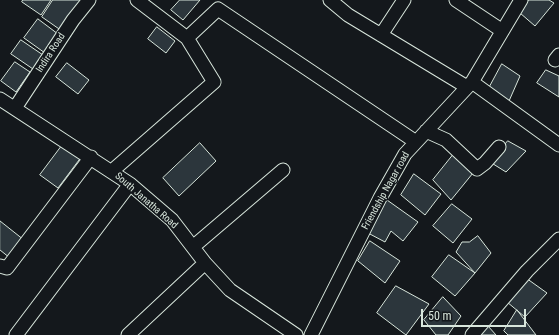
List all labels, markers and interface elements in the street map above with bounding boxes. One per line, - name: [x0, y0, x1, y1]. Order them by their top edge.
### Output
- street label: Indira Road: [34, 31, 68, 75]
- street label: Friendship Nagar road: [360, 150, 412, 232]
- street label: South Janatha Road: [112, 170, 180, 232]
- scale bar: [423, 301, 528, 327]
- text: 50 m: [428, 309, 452, 323]

